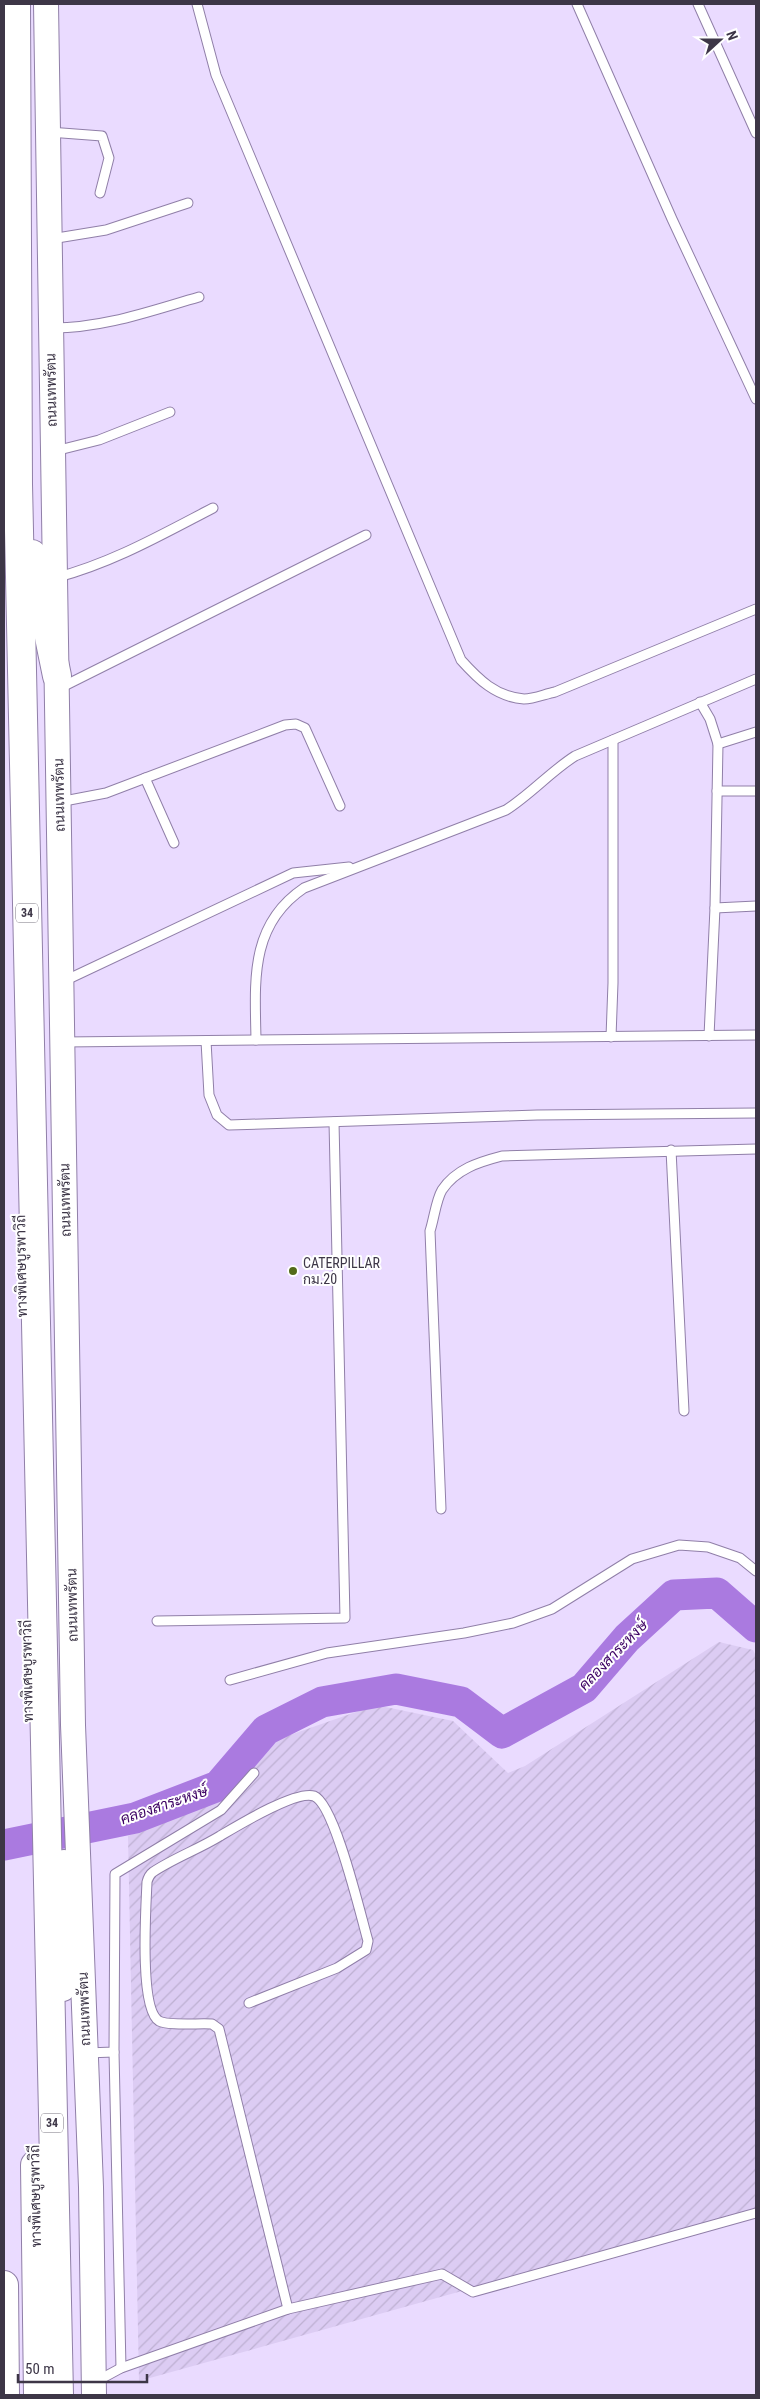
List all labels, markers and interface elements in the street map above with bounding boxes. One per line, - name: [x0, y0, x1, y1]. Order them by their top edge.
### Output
- north arrow: [695, 15, 745, 65]
- text: N: [723, 28, 741, 42]
- street label: ถนนเทพรัตน: [42, 353, 60, 427]
- street label: ถนนเทพรัตน: [50, 758, 68, 832]
- road number: 34: [16, 904, 38, 922]
- street label: ถนนเทพรัตน: [56, 1163, 74, 1237]
- street label: ทางพิเศษบูรพาวิถี: [11, 1215, 32, 1317]
- place label: CATERPILLAR กม.20: [303, 1255, 381, 1287]
- marker: CATERPILLAR กม.20: [287, 1265, 299, 1277]
- street label: ถนนเทพรัตน: [63, 1568, 81, 1642]
- water label: คลองสาระหงษ์: [574, 1614, 652, 1694]
- street label: ทางพิเศษบูรพาวิถี: [17, 1620, 38, 1722]
- water label: คลองสาระหงษ์: [118, 1780, 212, 1828]
- street label: ถนนเทพรัตน: [75, 1972, 93, 2046]
- road number: 34: [41, 2114, 63, 2132]
- street label: ทางพิเศษบูรพาวิถี: [25, 2145, 46, 2247]
- scale bar: [18, 2352, 146, 2384]
- text: 50 m: [25, 2360, 55, 2378]

